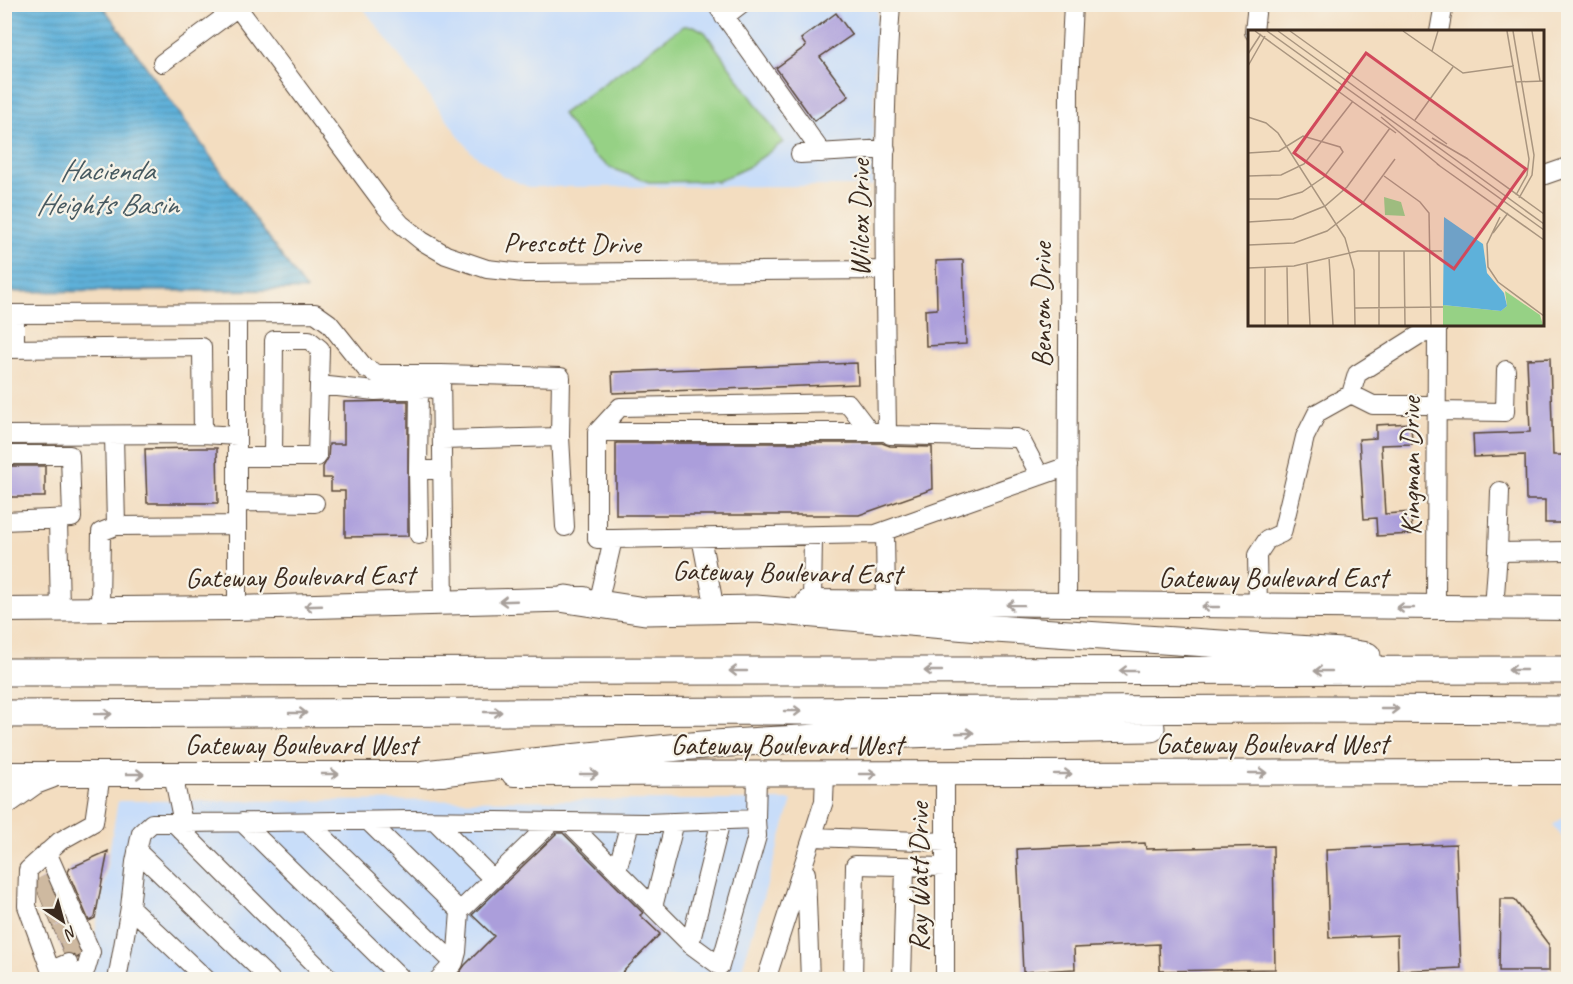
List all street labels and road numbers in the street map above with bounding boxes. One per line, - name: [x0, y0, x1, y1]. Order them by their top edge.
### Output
- street label: Wilcox Drive: [842, 158, 877, 277]
- street label: Prescott Drive: [503, 224, 643, 262]
- street label: Benson Drive: [1024, 240, 1059, 368]
- street label: Kingman Drive: [1393, 395, 1428, 535]
- street label: Gateway Boulevard East: [672, 553, 906, 592]
- street label: Gateway Boulevard East: [185, 556, 419, 595]
- street label: Gateway Boulevard East: [1158, 560, 1391, 595]
- street label: Gateway Boulevard West: [1156, 726, 1392, 761]
- street label: Gateway Boulevard West: [185, 727, 421, 762]
- street label: Gateway Boulevard West: [671, 727, 907, 762]
- street label: Ray Watt Drive: [901, 800, 936, 952]

